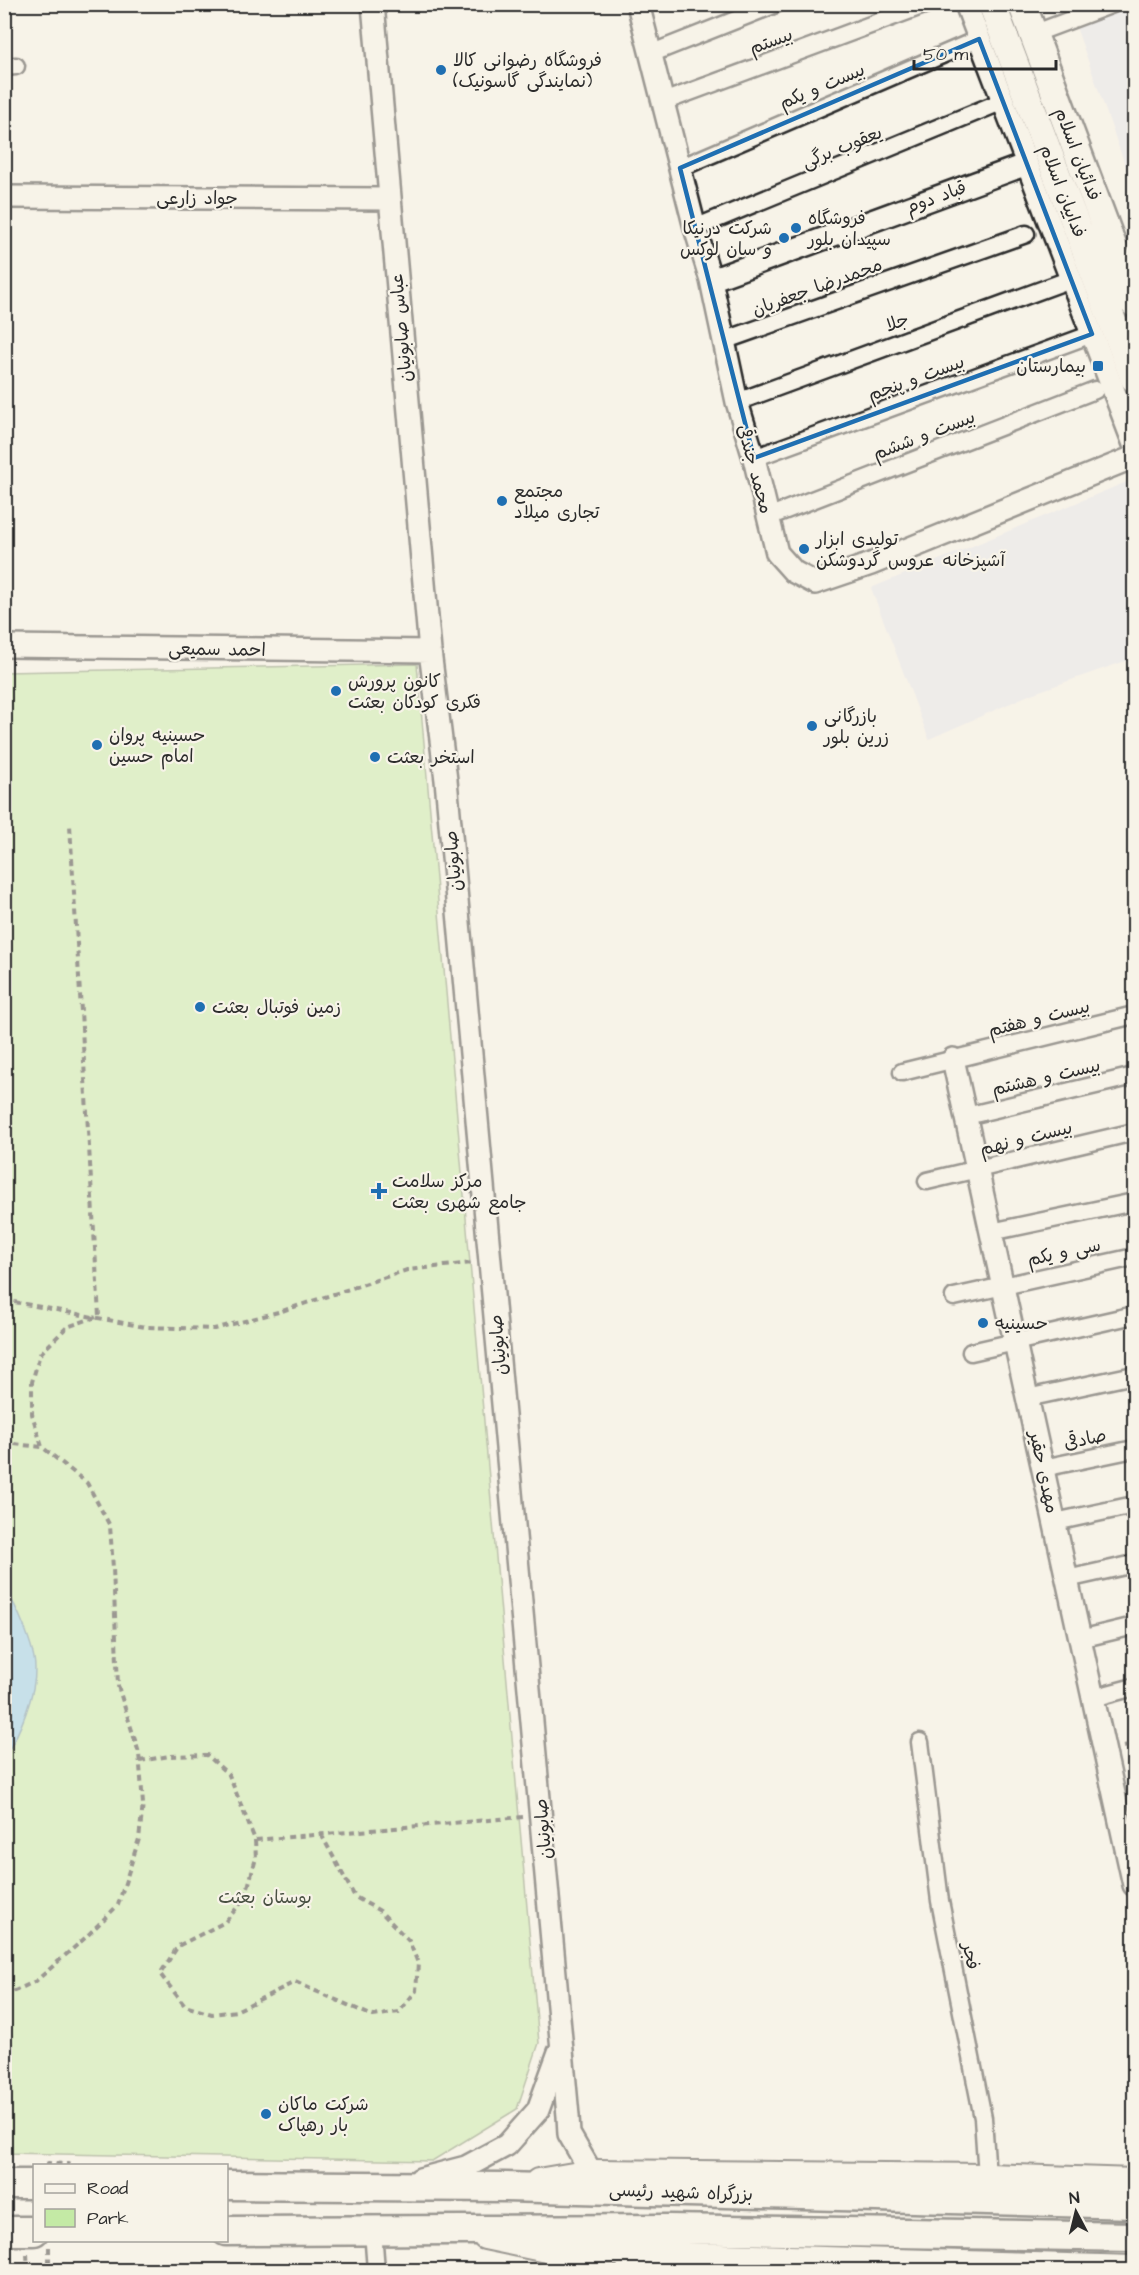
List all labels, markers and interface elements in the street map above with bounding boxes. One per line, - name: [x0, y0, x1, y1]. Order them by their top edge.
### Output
- street label: بیستم: [746, 22, 797, 62]
- scale bar: [914, 33, 1056, 71]
- text: 50 m: [923, 42, 968, 67]
- place label: فروشگاه رضوانی کالا (نمایندگی گاسونیک): [453, 48, 602, 94]
- street label: بیست و یکم: [776, 57, 869, 117]
- marker: فروشگاه رضوانی کالا (نمایندگی گاسونیک): [434, 63, 448, 77]
- street label: فدائیان اسلام: [1047, 104, 1107, 205]
- street label: یعقوب برگی: [798, 120, 886, 175]
- street label: فداییان اسلام: [1032, 141, 1092, 242]
- street label: قباد دوم: [902, 175, 970, 221]
- street label: جواد زارعی: [156, 186, 238, 211]
- place label: فروشگاه سپیدان بلور: [806, 206, 891, 252]
- place label: شرکت درنیکا و سان لوکس: [680, 216, 772, 262]
- marker: فروشگاه سپیدان بلور: [789, 221, 803, 235]
- marker: شرکت درنیکا و سان لوکس: [777, 231, 791, 245]
- street label: محمدرضا جعفریان: [749, 252, 886, 323]
- street label: عباس صابونیان: [384, 273, 419, 383]
- street label: جلا: [882, 307, 912, 338]
- street label: بیست و پنجم: [864, 349, 968, 409]
- place label: بیمارستان: [1016, 354, 1086, 379]
- marker: بیمارستان: [1091, 359, 1105, 373]
- street label: بیست و ششم: [869, 404, 979, 467]
- street label: محمد جندقی: [731, 422, 778, 517]
- place label: مجتمع تجاری میلاد: [514, 479, 600, 525]
- marker: مجتمع تجاری میلاد: [495, 494, 509, 508]
- place label: تولیدی ابزار آشپزخانه عروس گردوشکن: [814, 527, 1006, 573]
- marker: تولیدی ابزار آشپزخانه عروس گردوشکن: [797, 542, 811, 556]
- street label: احمد سمیعی: [168, 636, 266, 663]
- place label: کانون پرورش فکری کودکان بعثت: [348, 669, 481, 715]
- marker: کانون پرورش فکری کودکان بعثت: [329, 684, 343, 698]
- place label: بازرگانی زرین بلور: [822, 704, 889, 750]
- marker: بازرگانی زرین بلور: [805, 719, 819, 733]
- place label: حسینیه پروان امام حسین: [109, 723, 205, 770]
- marker: حسینیه پروان امام حسین: [90, 738, 104, 752]
- place label: استخر بعثت: [387, 745, 475, 770]
- marker: استخر بعثت: [368, 750, 382, 764]
- street label: صابونیان: [438, 829, 469, 892]
- street label: بیست و هفتم: [986, 994, 1093, 1044]
- place label: زمین فوتبال بعثت: [212, 995, 341, 1020]
- marker: زمین فوتبال بعثت: [193, 1000, 207, 1014]
- street label: بیست و هشتم: [989, 1053, 1103, 1103]
- street label: بیست و نهم: [977, 1115, 1075, 1163]
- place label: مرکز سلامت جامع شهری بعثت: [392, 1169, 527, 1215]
- marker: مرکز سلامت جامع شهری بعثت: [370, 1182, 388, 1200]
- street label: سی و یکم: [1025, 1233, 1103, 1273]
- place label: حسینیه: [995, 1311, 1048, 1336]
- street label: صابونیان: [483, 1313, 514, 1376]
- marker: حسینیه: [976, 1316, 990, 1330]
- street label: صادقی: [1062, 1423, 1109, 1456]
- street label: مهدی حقیر: [1022, 1427, 1064, 1516]
- street label: صابونیان: [528, 1797, 559, 1860]
- park label: بوستان بعثت: [218, 1885, 312, 1910]
- street label: فجر: [955, 1939, 985, 1972]
- place label: شرکت ماکان بار رهپاک: [278, 2092, 369, 2138]
- marker: شرکت ماکان بار رهپاک: [259, 2107, 273, 2121]
- legend: [33, 2164, 228, 2242]
- text: Road: [87, 2176, 128, 2201]
- street label: بزرگراه شهید رئیسی: [608, 2177, 753, 2208]
- north arrow: [1046, 2182, 1106, 2242]
- text: N: [1068, 2187, 1081, 2210]
- text: Park: [87, 2206, 129, 2231]

